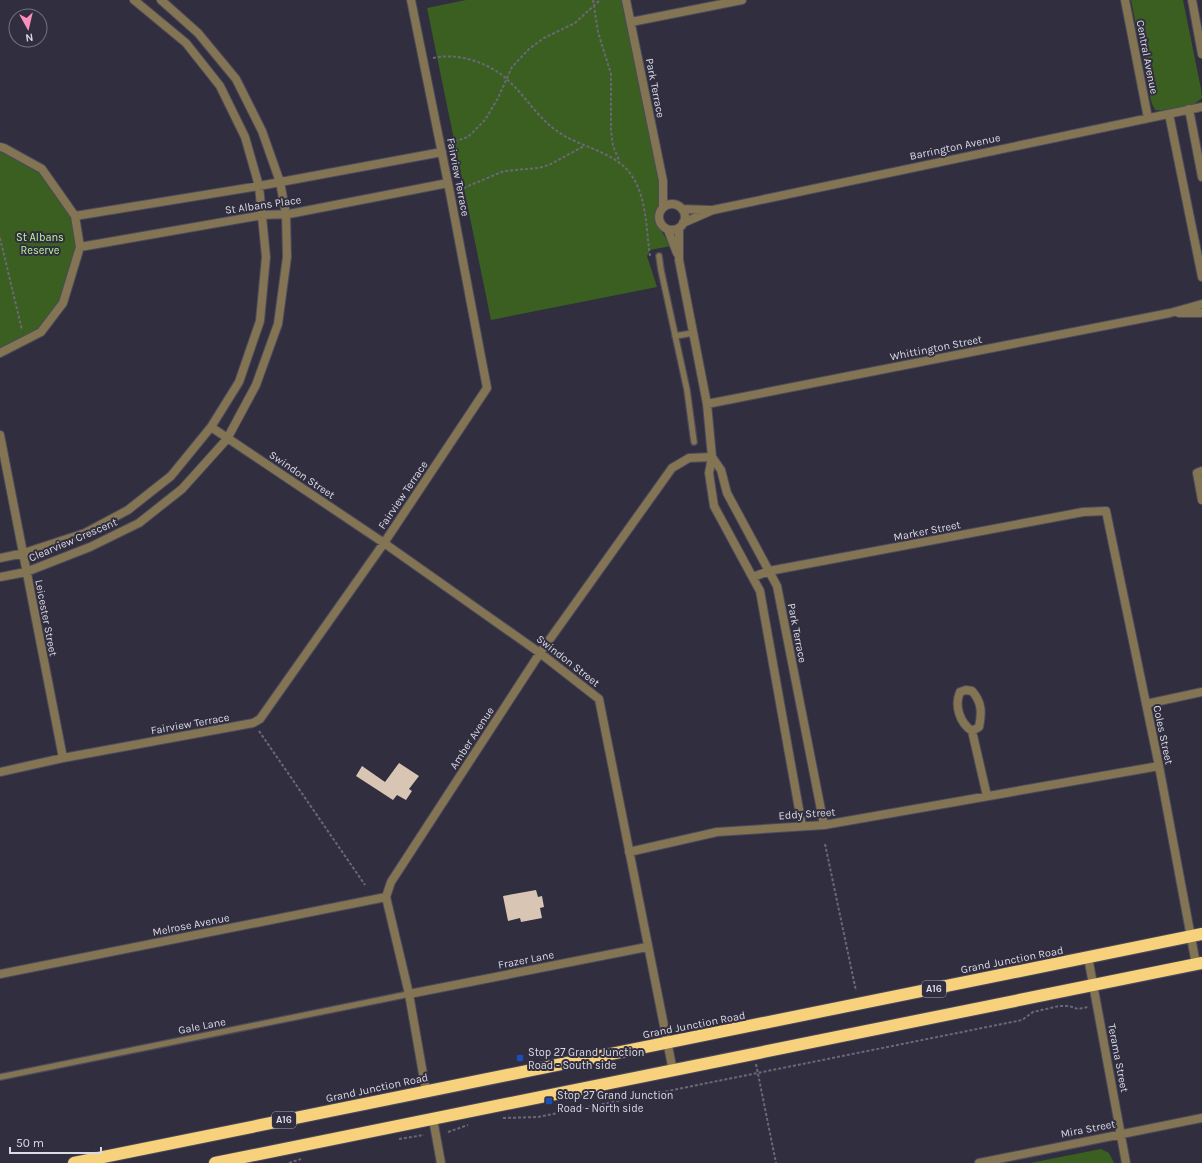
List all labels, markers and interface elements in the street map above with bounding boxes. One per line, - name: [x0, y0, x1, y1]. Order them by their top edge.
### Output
- north arrow: [8, 8, 48, 48]
- street label: Central Avenue: [1133, 19, 1161, 95]
- text: N: [25, 30, 34, 44]
- street label: Park Terrace: [643, 57, 667, 119]
- street label: Barrington Avenue: [908, 131, 1002, 163]
- street label: Fairview Terrace: [444, 137, 472, 218]
- street label: St Albans Place: [224, 193, 302, 217]
- park label: St Albans Reserve: [16, 231, 64, 257]
- street label: Whittington Street: [889, 333, 983, 363]
- street label: Swindon Street: [267, 448, 337, 502]
- street label: Fairview Terrace: [375, 458, 431, 532]
- street label: Clearview Crescent: [27, 515, 119, 565]
- street label: Marker Street: [892, 518, 962, 544]
- street label: Leicester Street: [32, 579, 60, 657]
- street label: Park Terrace: [785, 602, 809, 664]
- street label: Swindon Street: [534, 632, 602, 690]
- street label: Amber Avenue: [447, 704, 497, 772]
- street label: Coles Street: [1150, 704, 1176, 766]
- street label: Fairview Terrace: [150, 711, 231, 737]
- street label: Eddy Street: [778, 806, 836, 822]
- street label: Melrose Avenue: [151, 911, 231, 939]
- street label: Grand Junction Road: [960, 944, 1064, 976]
- street label: Frazer Lane: [497, 948, 555, 972]
- road number: A16: [922, 981, 946, 997]
- street label: Grand Junction Road: [642, 1009, 746, 1041]
- street label: Gale Lane: [177, 1015, 227, 1037]
- street label: Terama Street: [1105, 1023, 1131, 1093]
- place label: Stop 27 Grand Junction Road - South side: [528, 1046, 644, 1072]
- marker: Stop 27 Grand Junction Road - South side: [515, 1053, 525, 1063]
- street label: Grand Junction Road: [325, 1071, 429, 1105]
- place label: Stop 27 Grand Junction Road - North side: [557, 1089, 673, 1115]
- marker: Stop 27 Grand Junction Road - North side: [544, 1096, 554, 1106]
- road number: A16: [272, 1112, 296, 1128]
- street label: Mira Street: [1060, 1117, 1116, 1141]
- scale bar: [10, 1129, 101, 1155]
- text: 50 m: [16, 1136, 44, 1150]

